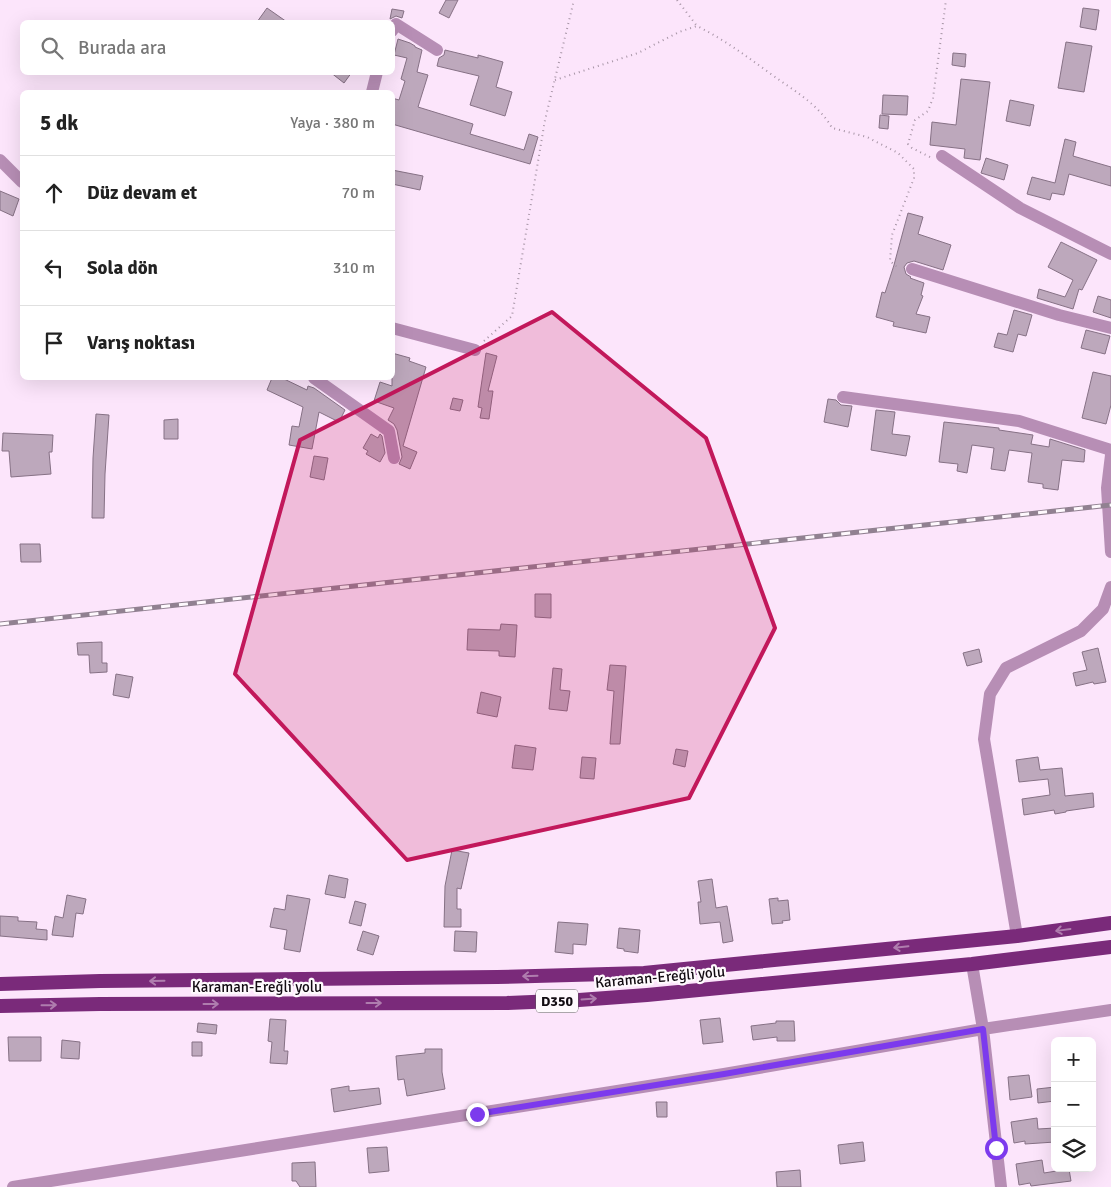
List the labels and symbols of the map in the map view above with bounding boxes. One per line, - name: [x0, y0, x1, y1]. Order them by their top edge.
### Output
- one-way arrow: [1055, 925, 1071, 935]
- one-way arrow: [893, 942, 909, 952]
- street label: Karaman-Ereğli yolu: [594, 962, 726, 992]
- one-way arrow: [522, 972, 538, 981]
- one-way arrow: [150, 976, 166, 986]
- street label: Karaman-Ereğli yolu: [192, 978, 322, 996]
- road number: D350: [536, 989, 578, 1012]
- one-way arrow: [580, 995, 596, 1004]
- one-way arrow: [365, 998, 381, 1008]
- one-way arrow: [202, 999, 219, 1009]
- one-way arrow: [40, 1000, 56, 1010]
- route end: [466, 1103, 489, 1126]
- route start: [985, 1137, 1008, 1160]

